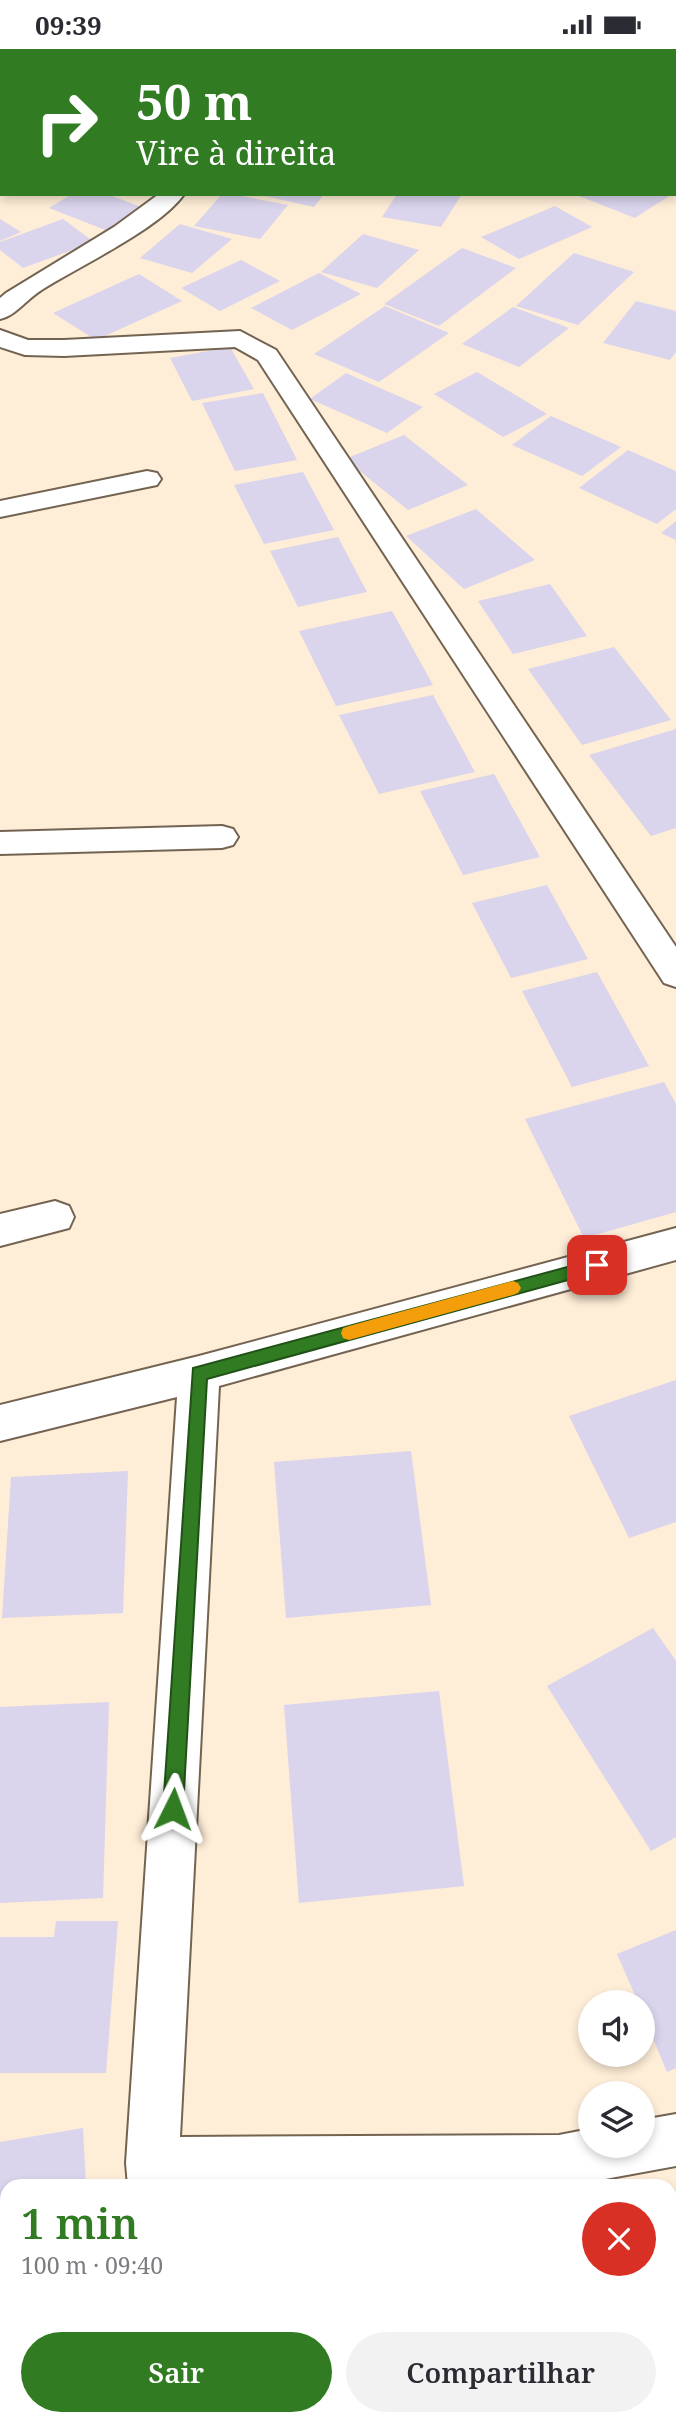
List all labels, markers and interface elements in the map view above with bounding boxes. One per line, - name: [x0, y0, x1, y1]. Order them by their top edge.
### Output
- text: 09:39: [35, 7, 102, 43]
- text: 50 m: [136, 68, 252, 134]
- icon: right: [21, 77, 112, 168]
- text: Vire à direita: [136, 131, 336, 174]
- pin: [567, 1235, 627, 1295]
- icon: arrive: [578, 1246, 616, 1284]
- position arrow: [136, 1772, 210, 1846]
- map controls: [578, 1990, 655, 2158]
- button: sound: [578, 1990, 655, 2067]
- button: layers: [578, 2081, 655, 2158]
- text: 1 min: [21, 2194, 138, 2251]
- button: close: [582, 2202, 656, 2276]
- text: 100 m · 09:40: [21, 2249, 163, 2281]
- button: Sair: [21, 2332, 332, 2412]
- button: Compartilhar: [346, 2332, 656, 2412]

